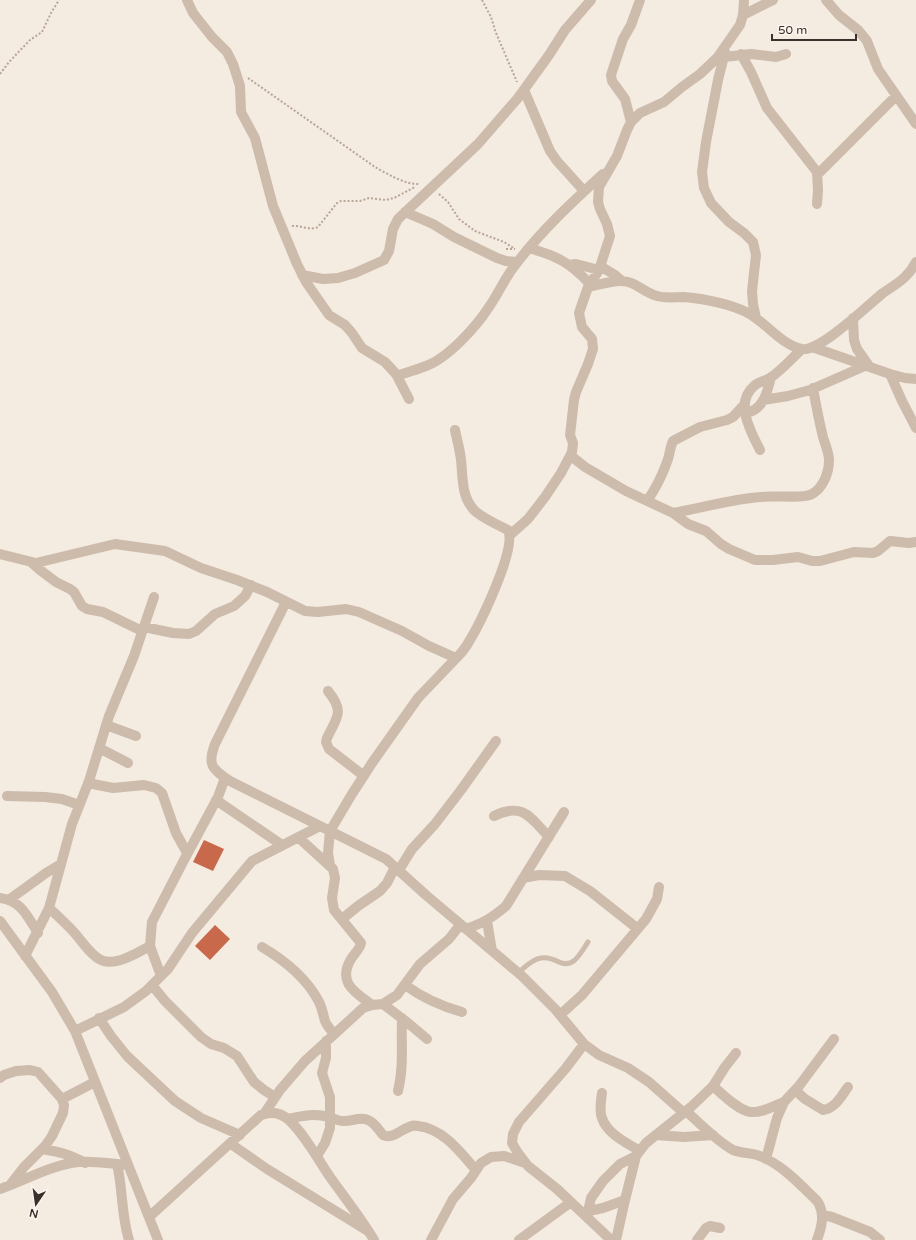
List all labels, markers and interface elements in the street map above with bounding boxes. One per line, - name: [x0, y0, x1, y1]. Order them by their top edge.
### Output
- scale bar: [772, 16, 856, 42]
- text: 50 m: [778, 23, 807, 37]
- north arrow: [16, 1184, 56, 1224]
- text: N: [28, 1206, 40, 1221]

